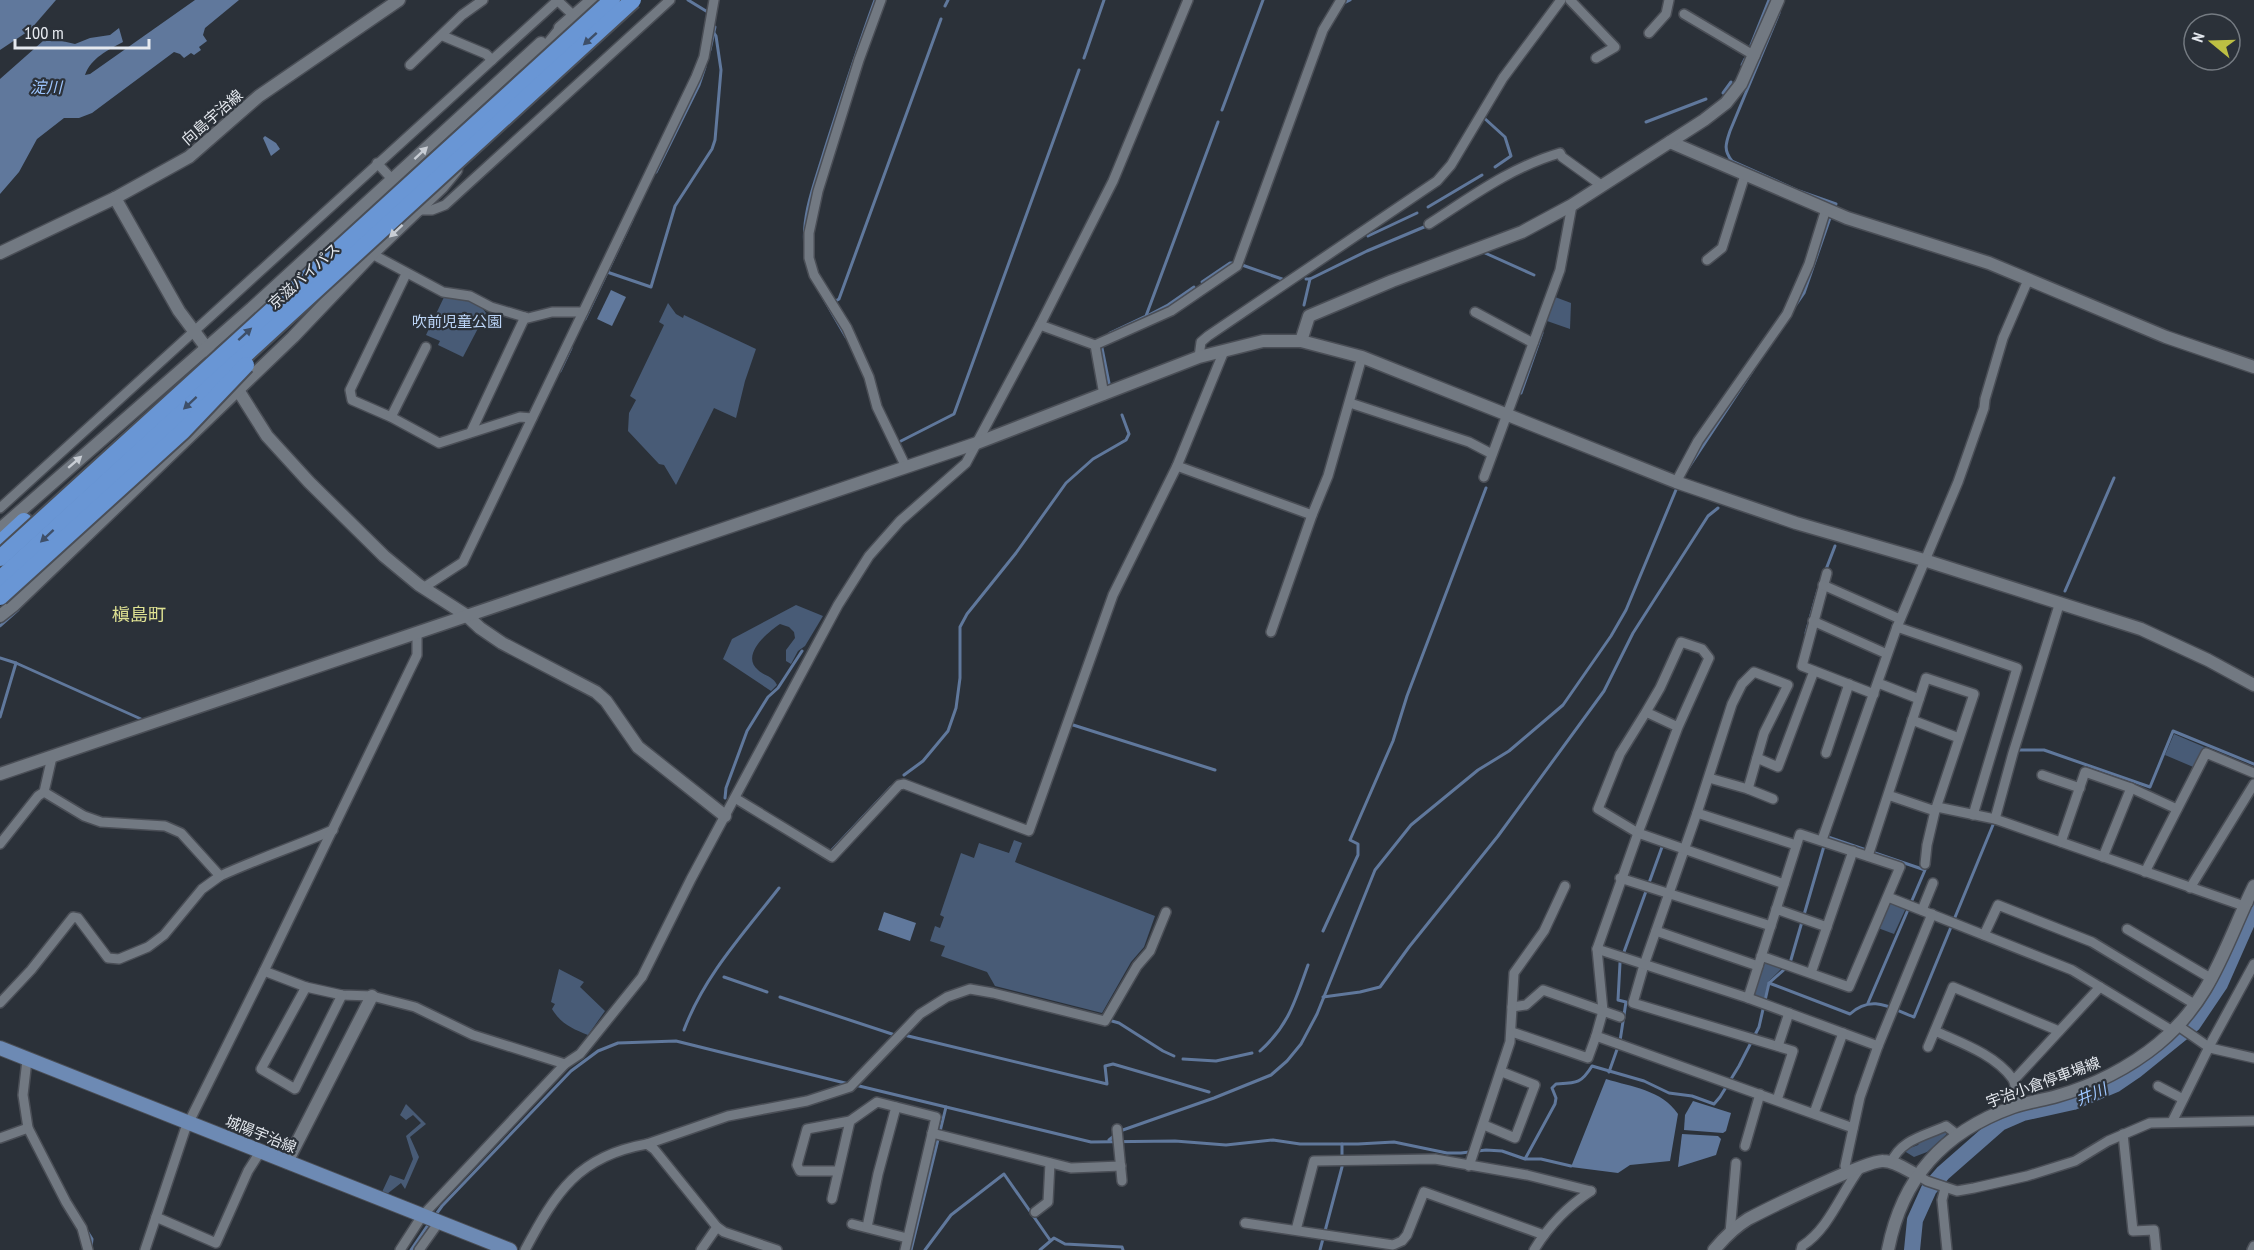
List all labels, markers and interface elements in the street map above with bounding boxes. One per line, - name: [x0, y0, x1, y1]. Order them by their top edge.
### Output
- scale bar: [15, 12, 148, 50]
- north arrow: [2182, 12, 2242, 72]
- text: 100 m: [24, 21, 64, 44]
- text: N: [2187, 30, 2209, 44]
- one-way arrow: [582, 32, 597, 46]
- water label: 淀川: [30, 77, 64, 97]
- street label: 向島宇治線: [177, 85, 247, 149]
- one-way arrow: [414, 146, 429, 160]
- one-way arrow: [389, 224, 404, 238]
- street label: 京滋バイパス: [264, 239, 344, 313]
- park label: 吹前児童公園: [412, 312, 502, 331]
- one-way arrow: [237, 328, 252, 341]
- one-way arrow: [183, 396, 198, 410]
- one-way arrow: [67, 456, 82, 469]
- one-way arrow: [40, 528, 54, 542]
- district label: 槇島町: [112, 603, 166, 626]
- street label: 宇治小倉停車場線: [1983, 1053, 2103, 1111]
- water label: 井川: [2072, 1078, 2111, 1109]
- street label: 城陽宇治線: [223, 1111, 299, 1157]

